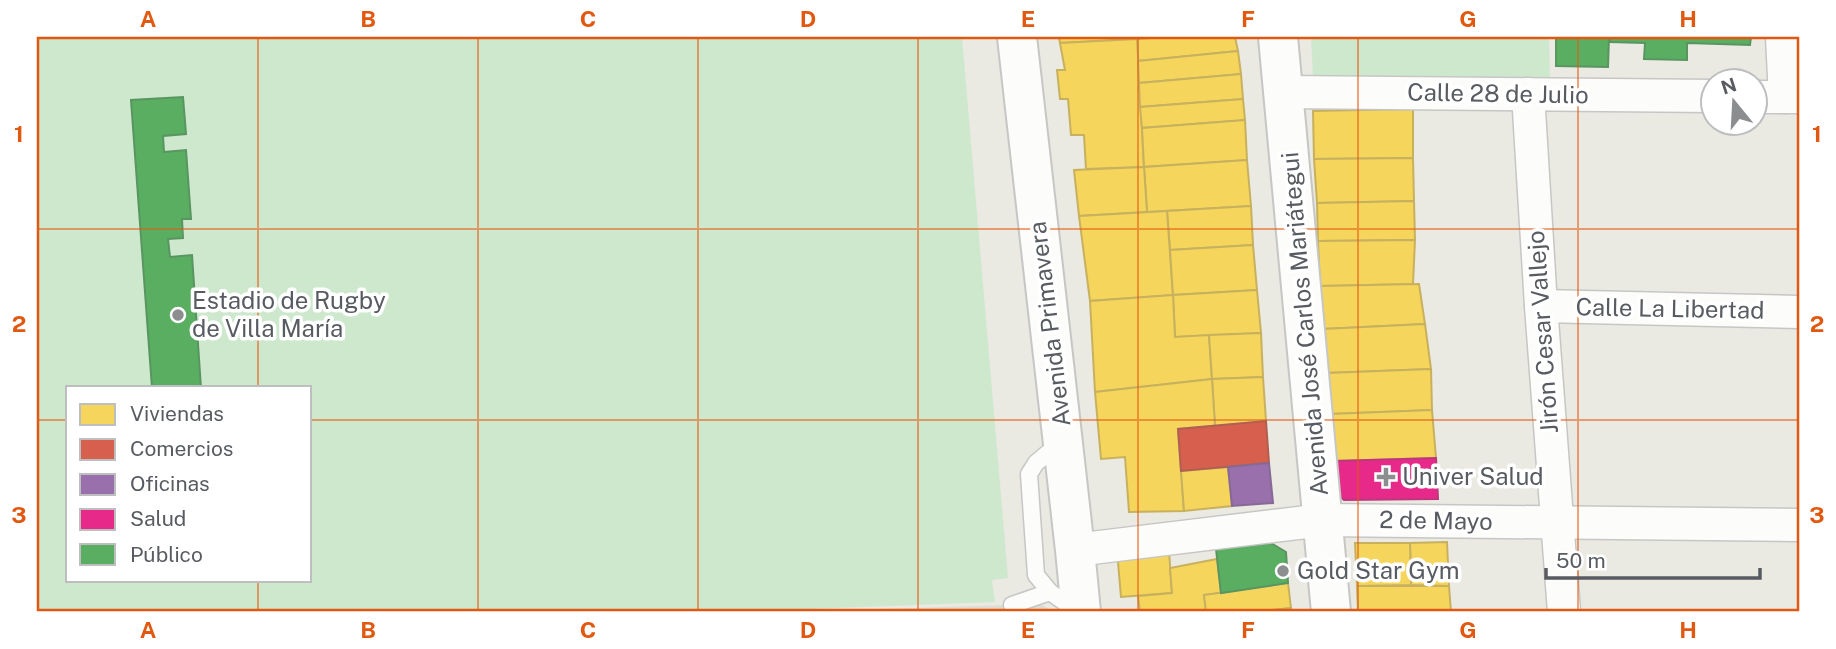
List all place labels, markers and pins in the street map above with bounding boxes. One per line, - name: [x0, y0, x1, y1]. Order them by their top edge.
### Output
- place label: Estadio de Rugby de Villa María: [192, 286, 386, 342]
- marker: Estadio de Rugby de Villa María: [170, 307, 186, 323]
- place label: Univer Salud: [1402, 462, 1544, 490]
- marker: Univer Salud: [1376, 467, 1396, 487]
- place label: Gold Star Gym: [1297, 556, 1460, 584]
- marker: Gold Star Gym: [1275, 563, 1291, 579]

